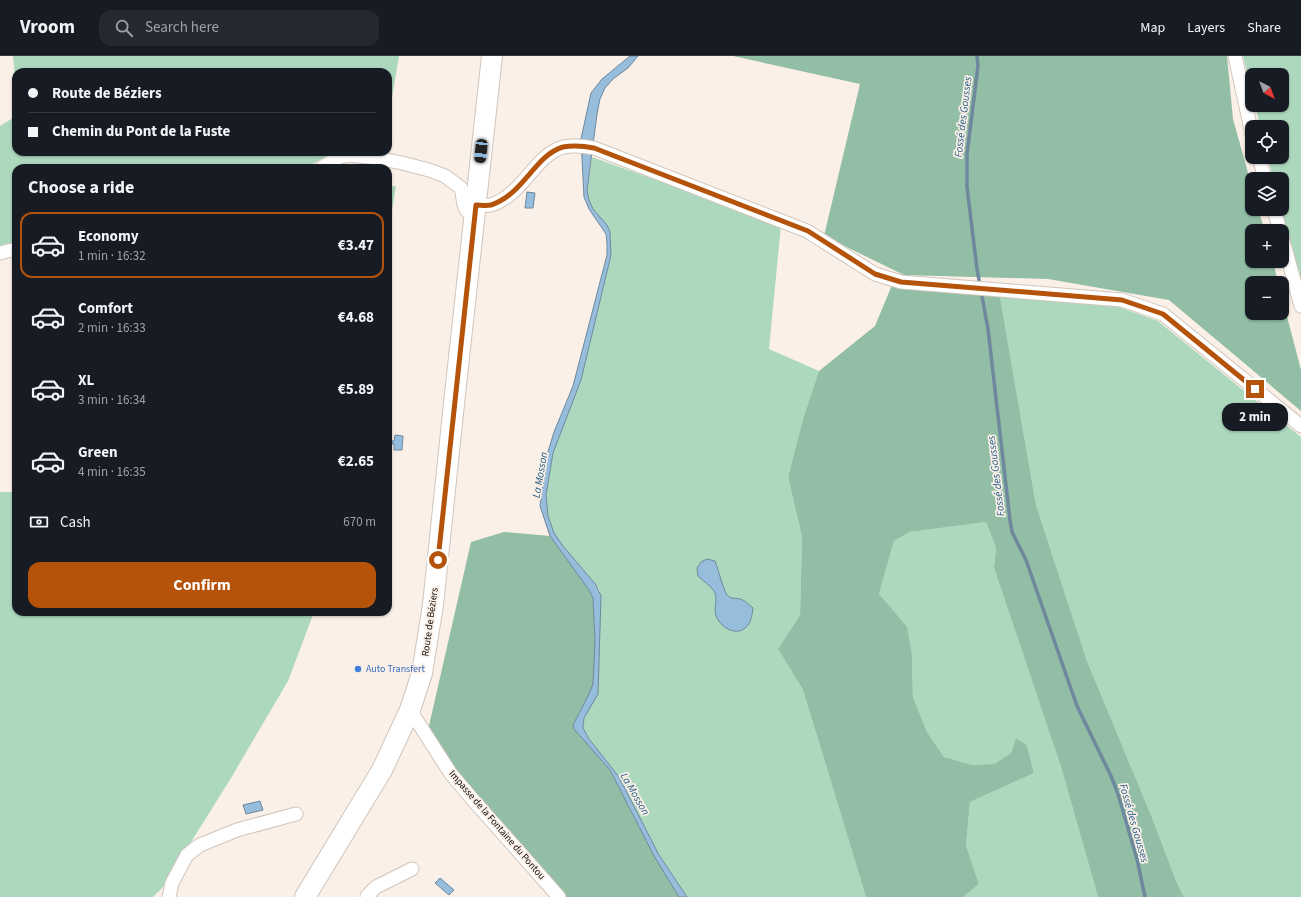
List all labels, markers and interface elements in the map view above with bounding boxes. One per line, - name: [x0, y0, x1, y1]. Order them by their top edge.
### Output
- search box: [99, 10, 379, 46]
- text: Vroom: [20, 14, 75, 41]
- icon: search: [113, 17, 135, 39]
- text: Search here: [145, 17, 219, 38]
- text: Map: [1140, 18, 1165, 38]
- text: Layers: [1187, 18, 1225, 38]
- text: Share: [1247, 18, 1281, 38]
- north arrow: [1245, 68, 1289, 112]
- map controls: [1245, 68, 1289, 320]
- water label: Fossé des Gousses: [951, 75, 975, 158]
- text: Route de Béziers: [52, 83, 162, 104]
- button: locate: [1245, 120, 1289, 164]
- text: Chemin du Pont de la Fuste: [52, 121, 230, 142]
- car: [474, 138, 488, 164]
- button: layers: [1245, 172, 1289, 216]
- text: Choose a ride: [28, 175, 134, 200]
- button: +: [1245, 224, 1289, 268]
- text: Economy: [78, 226, 139, 247]
- icon: car: [30, 227, 66, 263]
- text: €3.47: [338, 235, 374, 256]
- text: 1 min · 16:32: [78, 247, 146, 265]
- button: −: [1245, 276, 1289, 320]
- text: Comfort: [78, 298, 133, 319]
- icon: car: [30, 299, 66, 335]
- text: €4.68: [338, 307, 374, 328]
- text: 2 min · 16:33: [78, 319, 146, 337]
- text: XL: [78, 370, 94, 391]
- icon: car: [30, 371, 66, 407]
- text: €5.89: [338, 379, 374, 400]
- route end: [1246, 380, 1264, 398]
- text: 3 min · 16:34: [78, 391, 146, 409]
- callout: 2 min: [1222, 403, 1288, 431]
- text: 2 min: [1239, 408, 1271, 426]
- water label: Fossé des Gousses: [984, 434, 1008, 517]
- text: Green: [78, 442, 118, 463]
- icon: car: [30, 443, 66, 479]
- water label: La Mosson: [529, 450, 551, 499]
- text: €2.65: [338, 451, 374, 472]
- text: 4 min · 16:35: [78, 463, 146, 481]
- icon: cash: [28, 511, 50, 533]
- text: Cash: [60, 512, 91, 533]
- text: 670 m: [343, 513, 376, 531]
- route start: [429, 551, 447, 569]
- button: Confirm: [28, 562, 376, 608]
- street label: Route de Béziers: [418, 587, 442, 657]
- place label: Auto Transfert: [366, 662, 426, 676]
- marker: Auto Transfert: [353, 664, 363, 674]
- street label: Impasse de la Fontaine du Pontou: [445, 767, 549, 883]
- water label: La Mosson: [617, 770, 653, 818]
- water label: Fossé des Gousses: [1116, 782, 1153, 865]

